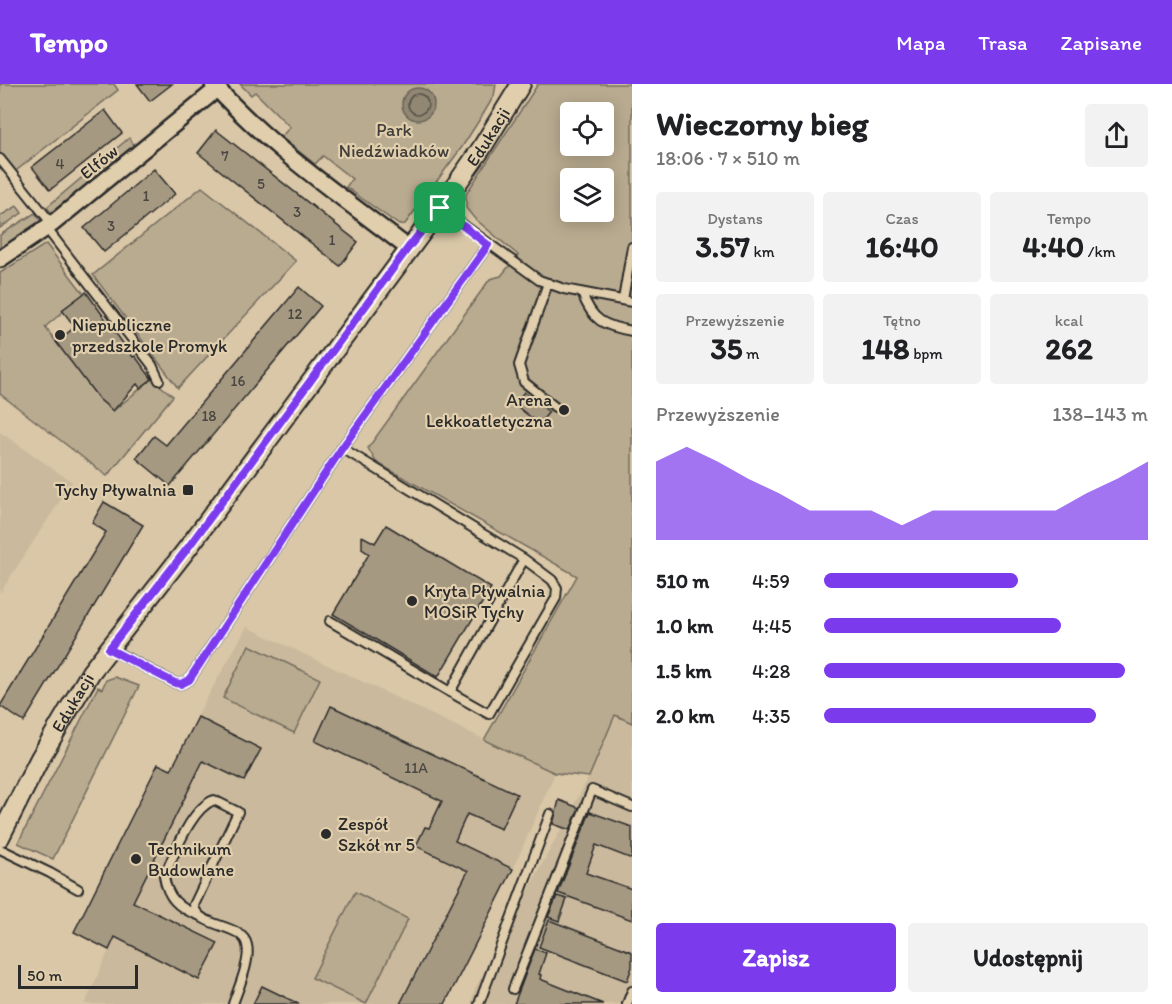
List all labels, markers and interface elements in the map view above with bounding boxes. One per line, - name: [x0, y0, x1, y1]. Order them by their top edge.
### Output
- text: Tempo: [30, 25, 108, 59]
- text: Mapa: [896, 30, 945, 55]
- text: Trasa: [978, 30, 1027, 55]
- text: Zapisane: [1060, 30, 1142, 55]
- map controls: [560, 102, 614, 222]
- button: locate: [560, 102, 614, 156]
- street label: Edukacji: [461, 103, 515, 171]
- text: Wieczorny bieg: [656, 104, 869, 143]
- button: share: [1085, 104, 1148, 167]
- park label: Park Niedźwiadków: [339, 119, 449, 162]
- street label: Elfów: [75, 140, 123, 184]
- text: 18:06 · 7 × 510 m: [656, 146, 800, 170]
- house number: 7: [221, 147, 229, 165]
- house number: 4: [55, 155, 65, 173]
- button: layers: [560, 168, 614, 222]
- house number: 5: [257, 175, 265, 193]
- pin: [414, 182, 465, 233]
- house number: 1: [143, 187, 150, 205]
- icon: arrive: [423, 191, 456, 224]
- house number: 3: [293, 203, 301, 221]
- text: Dystans: [707, 209, 763, 228]
- text: Czas: [885, 209, 919, 228]
- text: Tempo: [1047, 209, 1091, 228]
- house number: 3: [107, 217, 115, 235]
- text: 3.57: [695, 228, 750, 265]
- text: 16:40: [865, 228, 939, 265]
- text: 4:40: [1022, 228, 1084, 265]
- house number: 1: [329, 231, 336, 249]
- text: km: [750, 242, 775, 261]
- text: /km: [1084, 242, 1116, 261]
- house number: 12: [288, 305, 303, 323]
- text: Przewyższenie: [685, 311, 785, 330]
- text: Tętno: [883, 311, 921, 330]
- text: kcal: [1055, 311, 1083, 330]
- place label: Niepubliczne przedszkole Promyk: [72, 314, 228, 357]
- marker: Niepubliczne przedszkole Promyk: [53, 328, 67, 342]
- text: 35: [710, 330, 743, 367]
- text: 148: [861, 330, 910, 367]
- text: 262: [1045, 330, 1093, 367]
- text: m: [743, 344, 760, 363]
- text: bpm: [910, 344, 943, 363]
- house number: 16: [231, 372, 246, 390]
- place label: Arena Lekkoatletyczna: [426, 389, 552, 432]
- text: Przewyższenie: [656, 402, 780, 426]
- text: 138–143 m: [1052, 402, 1148, 426]
- marker: Arena Lekkoatletyczna: [557, 403, 571, 417]
- house number: 18: [201, 407, 217, 425]
- place label: Tychy Pływalnia: [55, 479, 177, 501]
- marker: Tychy Pływalnia: [181, 483, 195, 497]
- text: 510 m: [656, 569, 709, 593]
- text: 4:59: [752, 569, 790, 593]
- place label: Kryta Pływalnia MOSiR Tychy: [424, 580, 546, 623]
- marker: Kryta Pływalnia MOSiR Tychy: [405, 594, 419, 608]
- text: 1.0 km: [656, 614, 713, 638]
- text: 4:45: [752, 614, 791, 638]
- text: 1.5 km: [656, 659, 712, 683]
- text: 4:28: [752, 659, 790, 683]
- street label: Edukacji: [47, 669, 99, 736]
- text: 2.0 km: [656, 704, 715, 728]
- text: 4:35: [752, 704, 790, 728]
- house number: 11A: [404, 759, 428, 777]
- place label: Zespół Szkół nr 5: [338, 813, 415, 856]
- marker: Zespół Szkół nr 5: [319, 827, 333, 841]
- place label: Technikum Budowlane: [148, 838, 234, 881]
- marker: Technikum Budowlane: [129, 852, 143, 866]
- button: Zapisz: [656, 923, 896, 992]
- button: Udostępnij: [908, 923, 1148, 992]
- scale bar: [18, 962, 138, 990]
- text: 50 m: [27, 966, 62, 985]

